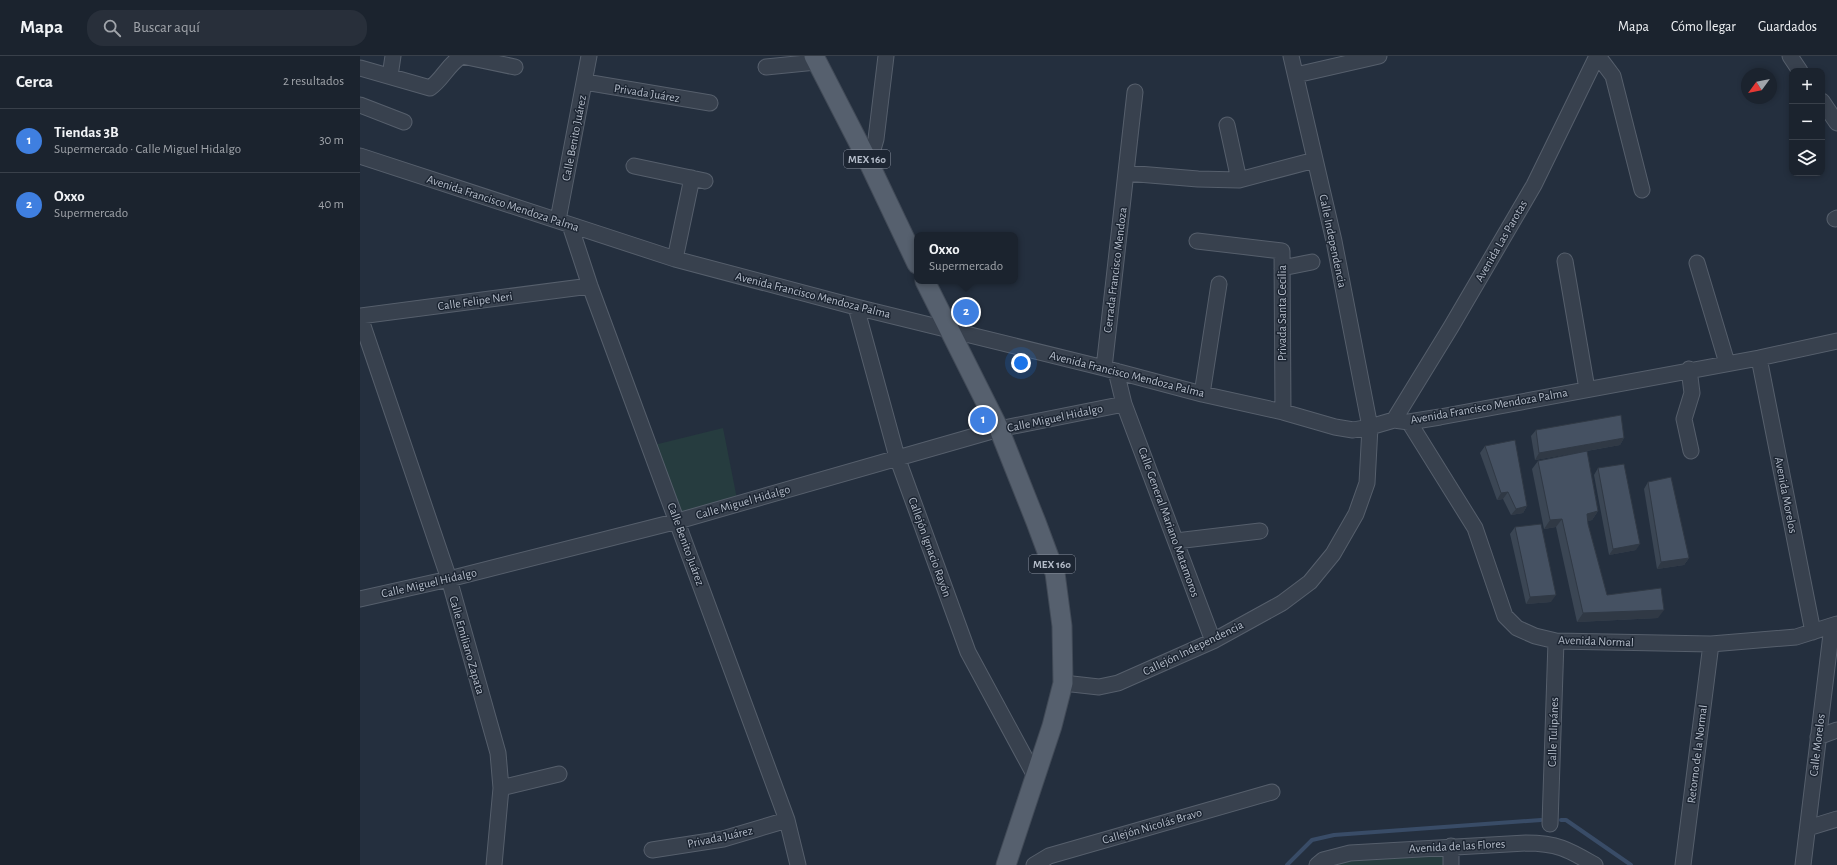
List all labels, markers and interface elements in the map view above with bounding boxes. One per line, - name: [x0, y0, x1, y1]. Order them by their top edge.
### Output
- search box: [87, 10, 367, 46]
- icon: search: [101, 17, 123, 39]
- text: Mapa: [20, 18, 63, 37]
- text: Buscar aquí: [133, 20, 200, 35]
- text: Mapa: [1618, 20, 1649, 34]
- text: Cómo llegar: [1671, 20, 1736, 34]
- text: Guardados: [1758, 20, 1817, 34]
- north arrow: [1741, 68, 1777, 104]
- map controls: [1789, 68, 1825, 176]
- button: +: [1789, 68, 1825, 104]
- text: Cerca: [16, 73, 53, 90]
- text: 2 resultados: [283, 75, 344, 88]
- street label: Privada Juárez: [613, 82, 681, 104]
- street label: Calle Benito Juárez: [560, 94, 588, 182]
- button: −: [1789, 104, 1825, 140]
- text: Tiendas 3B: [54, 125, 119, 140]
- text: 1: [27, 134, 31, 147]
- text: 30 m: [319, 134, 344, 147]
- button: layers: [1789, 140, 1825, 176]
- text: Supermercado · Calle Miguel Hidalgo: [54, 143, 241, 156]
- road number: MEX 160: [844, 150, 890, 168]
- street label: Avenida Francisco Mendoza Palma: [425, 173, 581, 233]
- text: Oxxo: [54, 189, 85, 204]
- street label: Calle Independencia: [1317, 193, 1349, 289]
- text: 2: [26, 198, 32, 211]
- text: 40 m: [318, 198, 344, 211]
- street label: Avenida Las Parotas: [1473, 198, 1529, 284]
- street label: Cerrada Francisco Mendoza: [1101, 206, 1129, 333]
- text: Supermercado: [54, 207, 128, 220]
- popup: [914, 232, 1018, 284]
- text: Oxxo: [929, 242, 960, 257]
- text: Supermercado: [929, 260, 1003, 273]
- street label: Privada Santa Cecilia: [1276, 265, 1288, 361]
- street label: Avenida Francisco Mendoza Palma: [734, 270, 892, 320]
- street label: Calle Felipe Neri: [437, 290, 513, 312]
- pin: 2: [953, 297, 979, 327]
- street label: Avenida Francisco Mendoza Palma: [1048, 349, 1206, 399]
- your location: [1011, 353, 1031, 373]
- street label: Avenida Francisco Mendoza Palma: [1409, 386, 1569, 426]
- street label: Calle Miguel Hidalgo: [1006, 402, 1104, 434]
- pin: 1: [970, 405, 996, 435]
- street label: Calle General Mariano Matamoros: [1136, 446, 1202, 598]
- street label: Avenida Morelos: [1773, 456, 1799, 534]
- street label: Calle Miguel Hidalgo: [694, 483, 792, 521]
- street label: Callejón Ignacio Rayón: [905, 496, 954, 599]
- street label: Calle Benito Juárez: [665, 501, 707, 587]
- road number: MEX 160: [1029, 555, 1075, 573]
- street label: Calle Miguel Hidalgo: [380, 566, 478, 600]
- street label: Calle Emiliano Zapata: [447, 594, 487, 696]
- street label: Callejón Independencia: [1141, 618, 1246, 678]
- street label: Avenida Normal: [1558, 634, 1634, 648]
- street label: Calle Tulipánes: [1546, 697, 1560, 767]
- street label: Retorno de la Normal: [1685, 704, 1709, 804]
- street label: Calle Morelos: [1807, 713, 1827, 777]
- street label: Callejón Nicolás Bravo: [1101, 806, 1204, 847]
- street label: Privada Juárez: [686, 824, 754, 850]
- street label: Avenida de las Flores: [1409, 837, 1505, 855]

